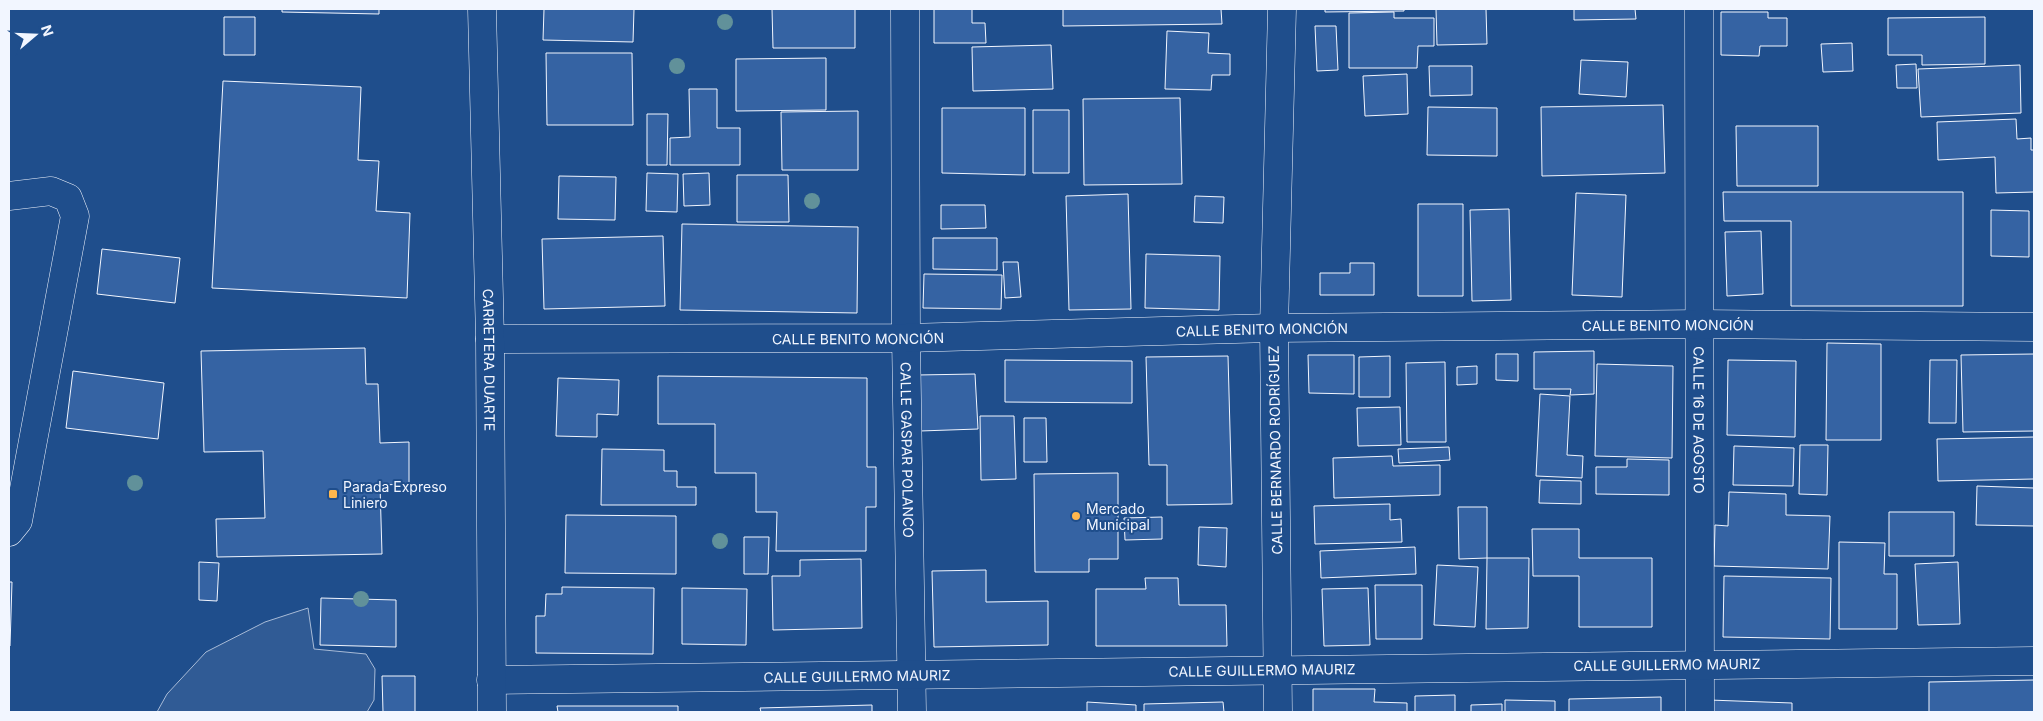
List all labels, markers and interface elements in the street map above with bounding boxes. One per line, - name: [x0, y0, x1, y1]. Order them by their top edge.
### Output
- north arrow: [10, 10, 60, 60]
- text: N: [38, 23, 58, 38]
- street label: CARRETERA DUARTE: [480, 288, 499, 431]
- street label: CALLE BENITO MONCIÓN: [1582, 315, 1754, 334]
- street label: CALLE BENITO MONCIÓN: [1176, 319, 1348, 339]
- street label: CALLE BENITO MONCIÓN: [772, 328, 944, 347]
- street label: CALLE BERNARDO RODRÍGUEZ: [1265, 345, 1285, 555]
- street label: CALLE 16 DE AGOSTO: [1691, 346, 1708, 494]
- street label: CALLE GASPAR POLANCO: [898, 362, 918, 538]
- place label: Parada Expreso Liniero: [343, 478, 447, 511]
- marker: Parada Expreso Liniero: [327, 488, 339, 500]
- place label: Mercado Municipal: [1086, 500, 1150, 533]
- marker: Mercado Municipal: [1070, 510, 1082, 522]
- street label: CALLE GUILLERMO MAURIZ: [1573, 654, 1761, 674]
- street label: CALLE GUILLERMO MAURIZ: [1168, 659, 1356, 679]
- street label: CALLE GUILLERMO MAURIZ: [763, 666, 951, 685]

